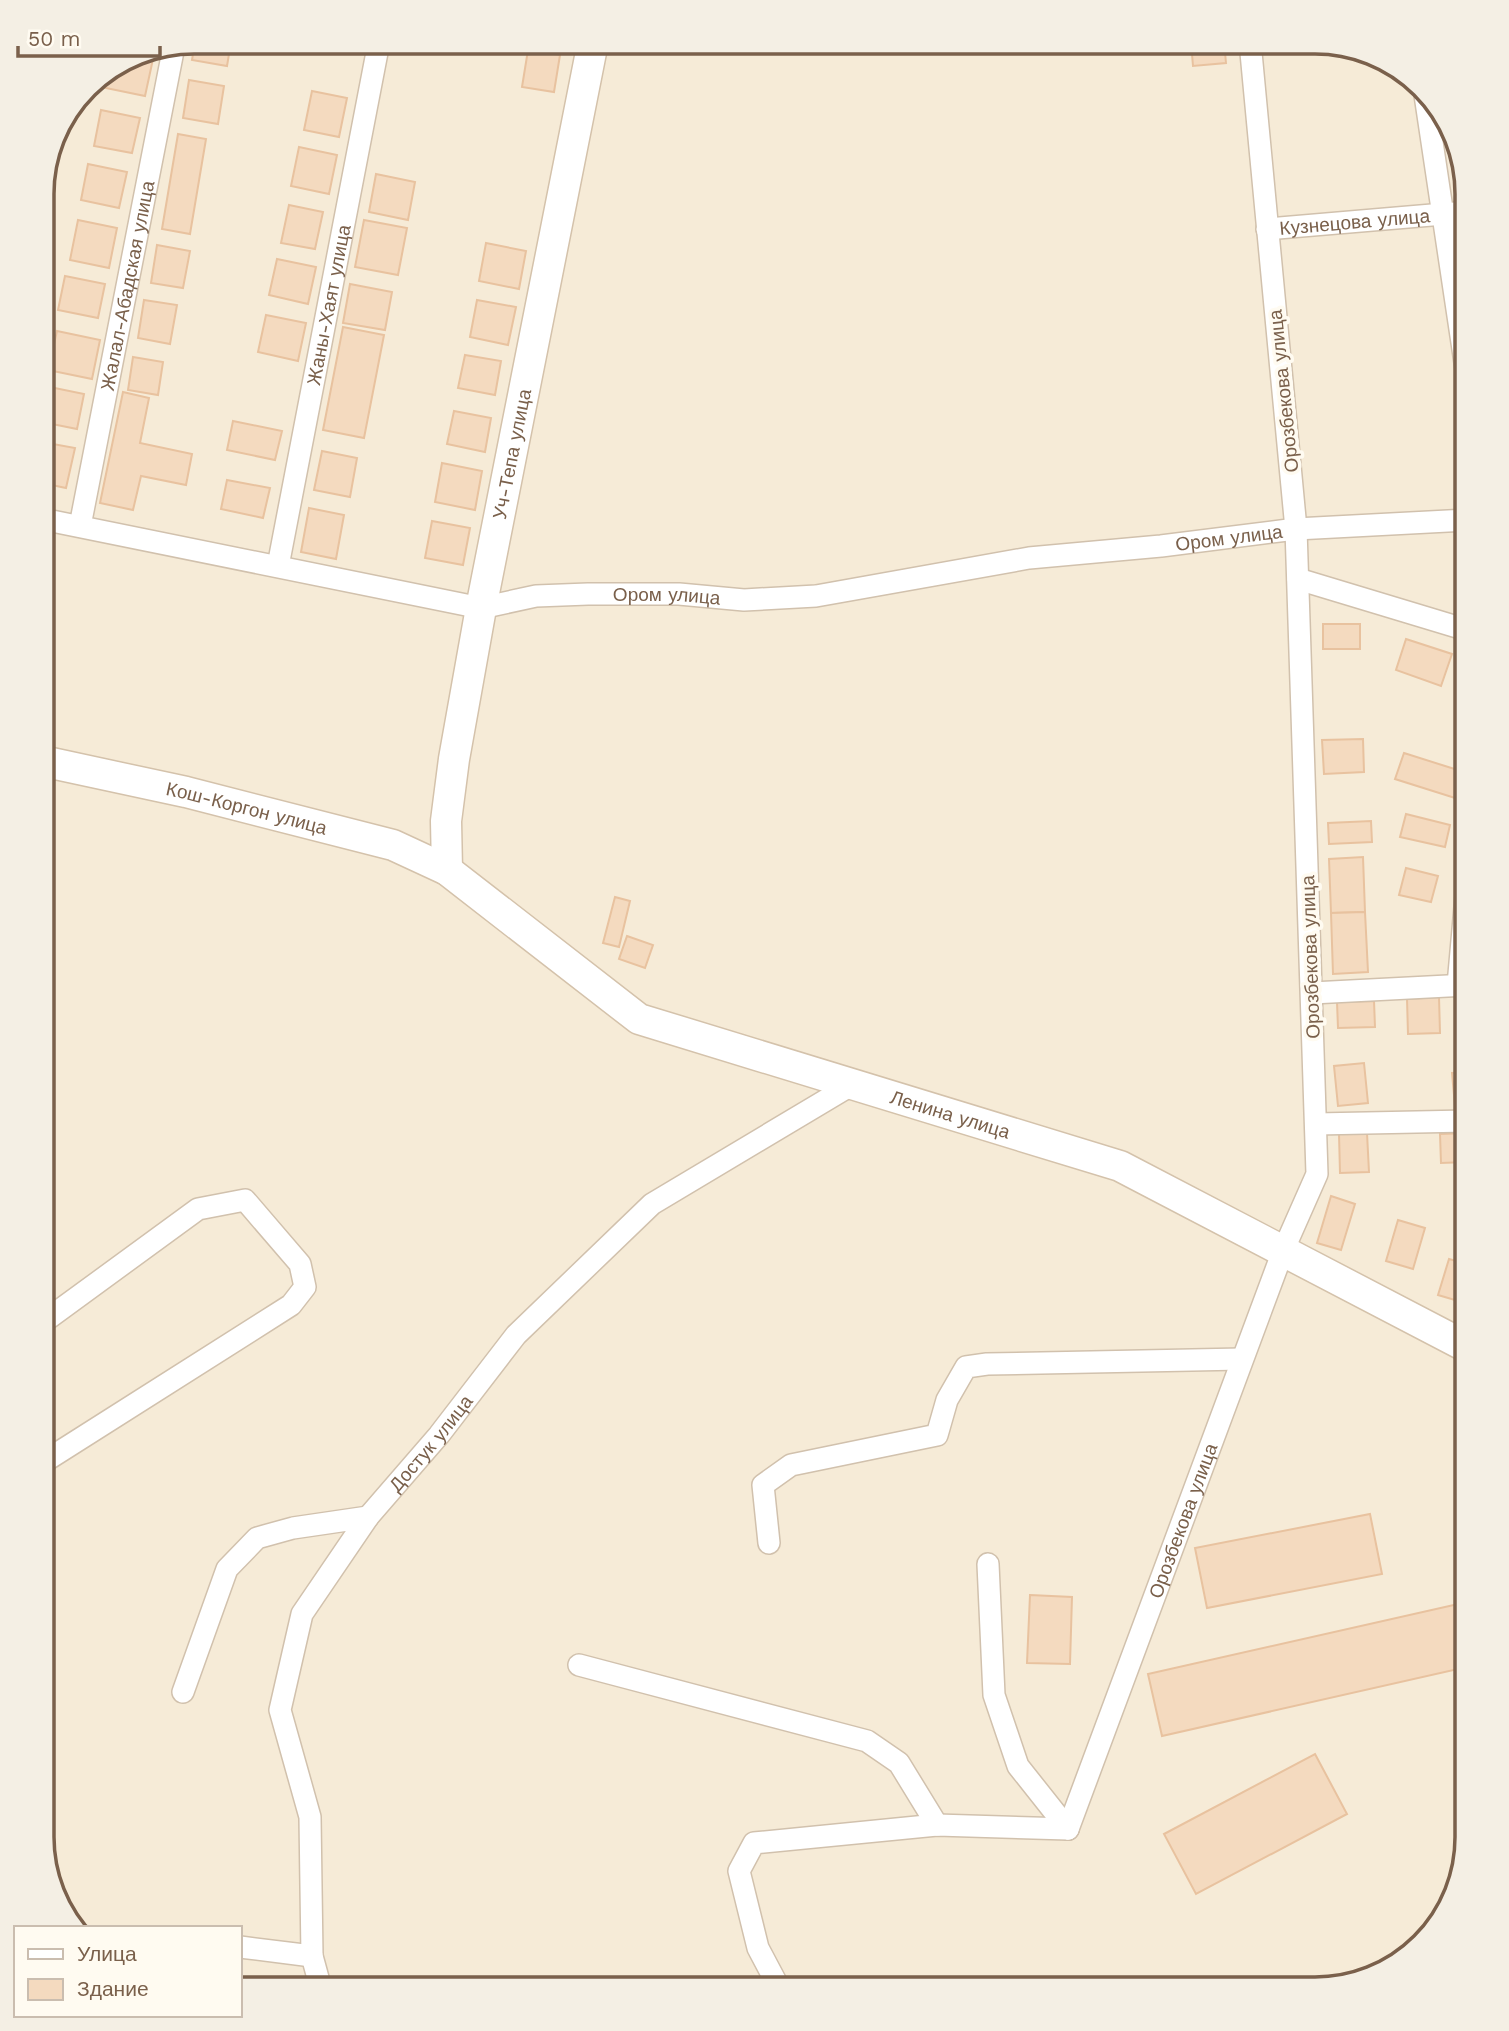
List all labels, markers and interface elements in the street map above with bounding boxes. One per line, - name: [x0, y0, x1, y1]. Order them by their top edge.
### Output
- scale bar: [18, 14, 159, 58]
- text: 50 m: [28, 26, 80, 51]
- street label: Жалал-Абадская улица: [96, 178, 159, 393]
- street label: Кузнецова улица: [1279, 204, 1431, 240]
- street label: Жаны-Хаят улица: [302, 222, 356, 387]
- street label: Орозбекова улица: [1263, 308, 1303, 474]
- street label: Уч-Тепа улица: [488, 386, 536, 521]
- street label: Ором улица: [1174, 520, 1284, 556]
- street label: Ором улица: [613, 583, 722, 610]
- street label: Кош-Коргон улица: [164, 777, 330, 840]
- street label: Орозбекова улица: [1296, 874, 1325, 1039]
- street label: Ленина улица: [887, 1085, 1013, 1144]
- street label: Достук улица: [384, 1390, 478, 1497]
- street label: Орозбекова улица: [1144, 1440, 1223, 1602]
- legend: [14, 1926, 242, 2017]
- text: Улица: [77, 1941, 137, 1966]
- text: Здание: [77, 1976, 149, 2001]

